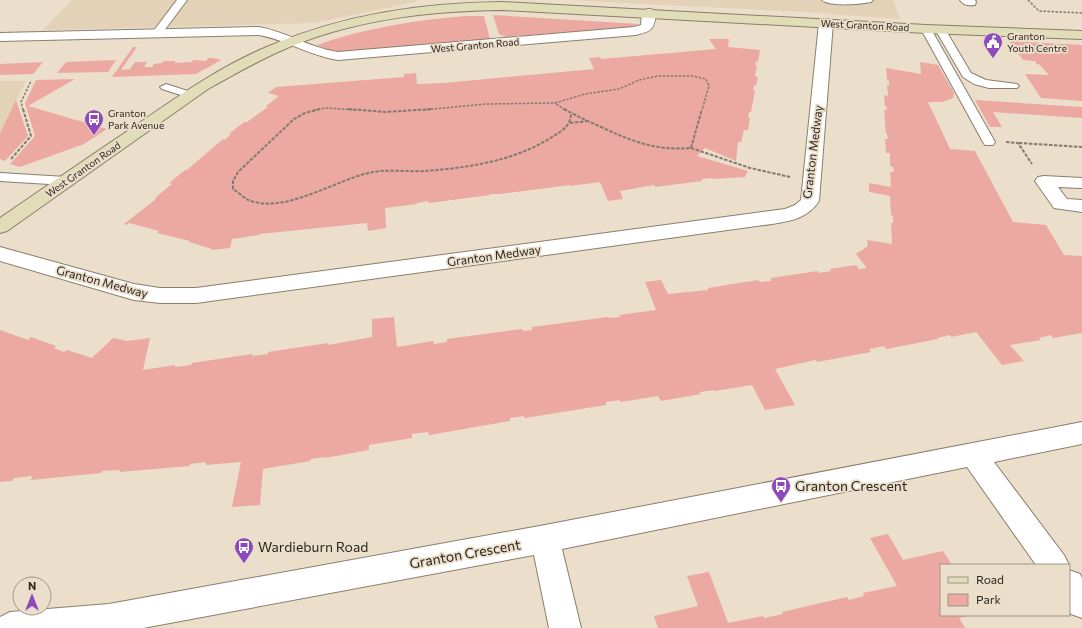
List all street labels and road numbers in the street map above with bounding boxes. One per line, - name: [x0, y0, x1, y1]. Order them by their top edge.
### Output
- street label: West Granton Road: [820, 17, 910, 33]
- street label: West Granton Road: [430, 35, 520, 55]
- street label: Granton Medway: [799, 104, 825, 200]
- street label: West Granton Road: [43, 139, 123, 199]
- street label: Granton Medway: [446, 242, 542, 269]
- street label: Granton Medway: [55, 262, 150, 300]
- street label: Granton Crescent: [408, 535, 522, 572]

